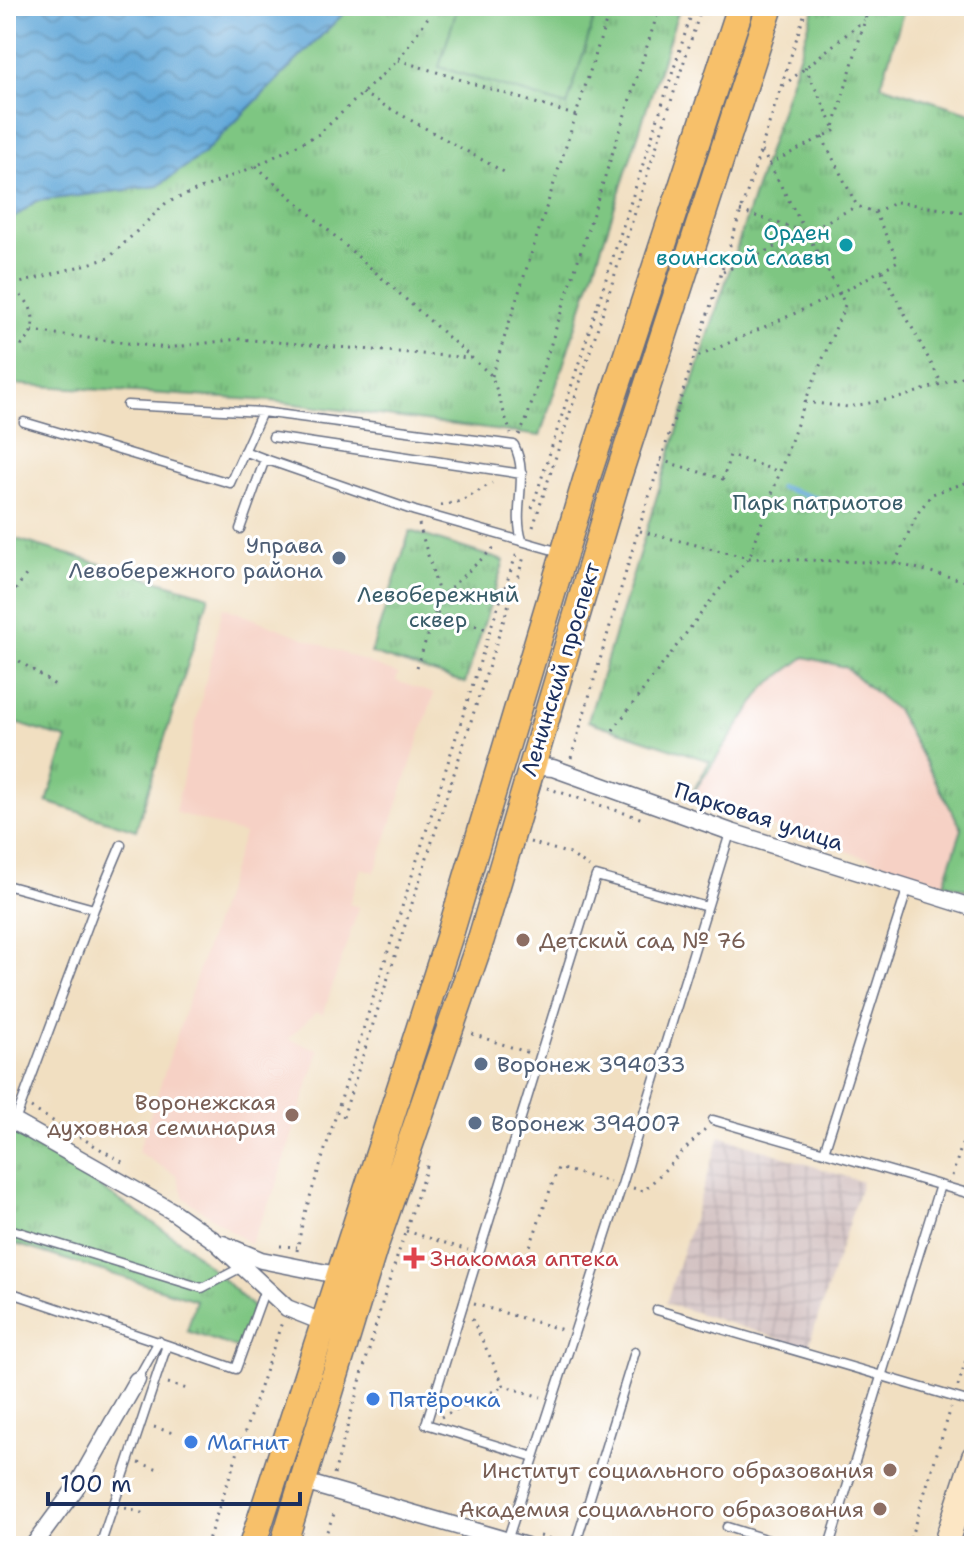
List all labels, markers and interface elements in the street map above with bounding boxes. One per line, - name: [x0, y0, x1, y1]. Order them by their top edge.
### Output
- place label: Орден воинской славы: [656, 218, 830, 272]
- marker: Орден воинской славы: [837, 236, 855, 254]
- park label: Парк патриотов: [733, 488, 903, 517]
- place label: Управа Левобережного района: [68, 531, 323, 585]
- marker: Управа Левобережного района: [330, 549, 348, 567]
- street label: Ленинский проспект: [514, 558, 607, 780]
- park label: Левобережный сквер: [357, 580, 519, 634]
- street label: Парковая улица: [671, 775, 847, 858]
- place label: Детский сад № 76: [539, 926, 746, 955]
- marker: Детский сад № 76: [514, 931, 532, 949]
- place label: Воронеж 394033: [497, 1050, 686, 1079]
- marker: Воронеж 394033: [472, 1055, 490, 1073]
- place label: Воронежская духовная семинария: [47, 1088, 276, 1142]
- marker: Воронежская духовная семинария: [283, 1106, 301, 1124]
- place label: Воронеж 394007: [491, 1109, 681, 1138]
- marker: Воронеж 394007: [466, 1114, 484, 1132]
- place label: Знакомая аптека: [430, 1244, 619, 1273]
- marker: Знакомая аптека: [405, 1249, 423, 1267]
- place label: Пятёрочка: [389, 1385, 501, 1414]
- marker: Пятёрочка: [364, 1390, 382, 1408]
- place label: Магнит: [207, 1428, 290, 1457]
- marker: Магнит: [182, 1433, 200, 1451]
- scale bar: [48, 1456, 300, 1506]
- place label: Институт социального образования: [482, 1456, 874, 1485]
- marker: Институт социального образования: [881, 1461, 899, 1479]
- text: 100 m: [60, 1468, 132, 1500]
- place label: Академия социального образования: [459, 1495, 864, 1524]
- marker: Академия социального образования: [871, 1500, 889, 1518]

